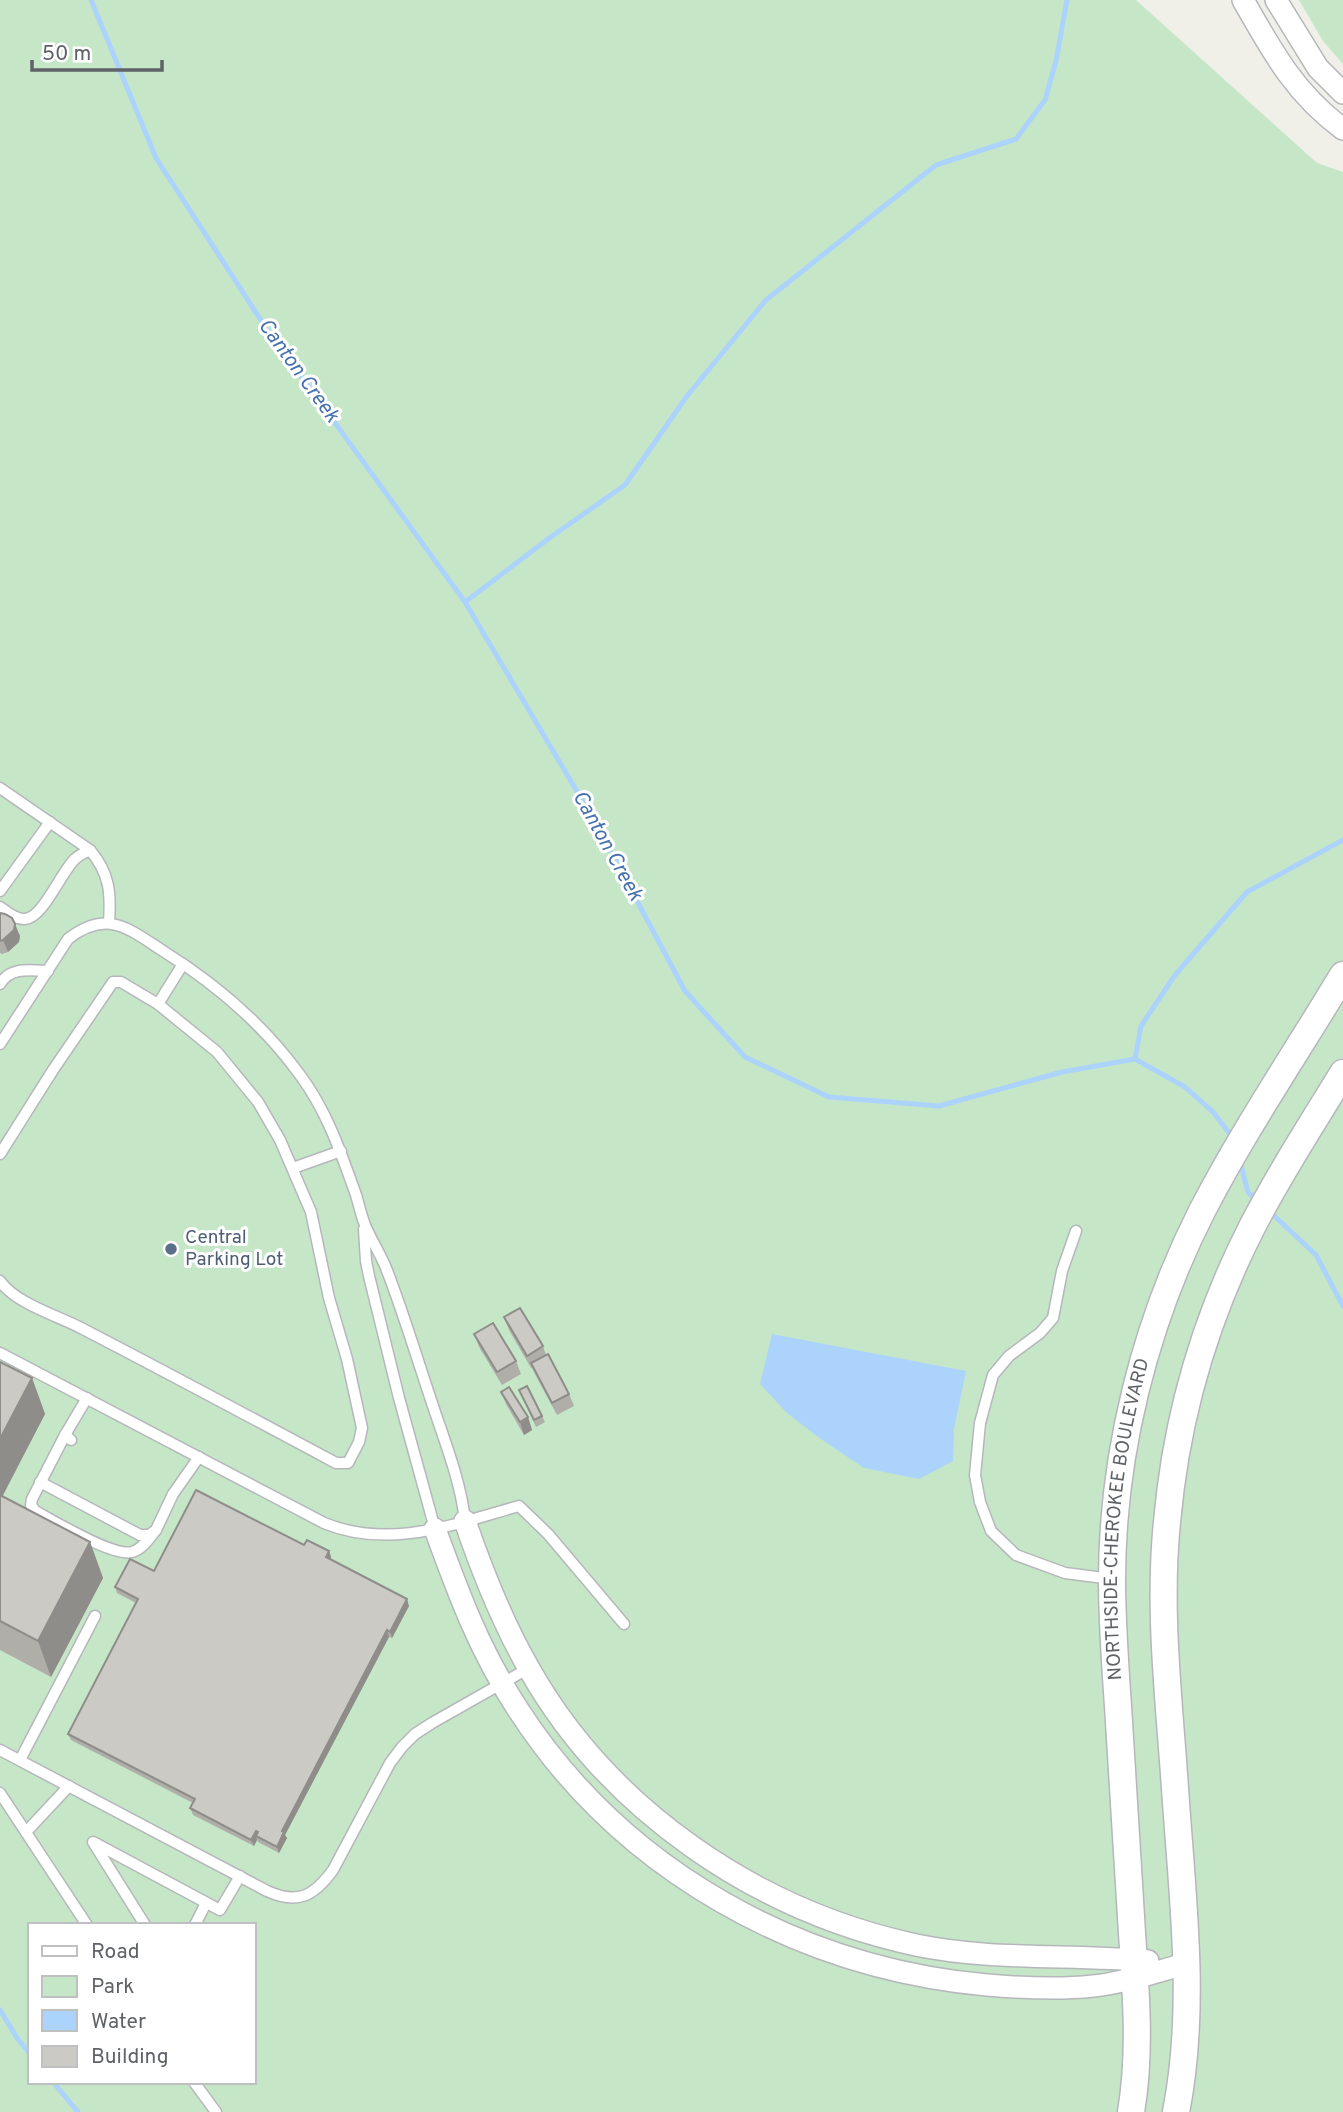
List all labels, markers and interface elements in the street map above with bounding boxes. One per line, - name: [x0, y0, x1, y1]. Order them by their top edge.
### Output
- scale bar: [32, 28, 161, 72]
- text: 50 m: [42, 41, 91, 68]
- water label: Canton Creek: [251, 314, 345, 429]
- water label: Canton Creek: [566, 786, 649, 906]
- place label: Central Parking Lot: [185, 1226, 283, 1272]
- marker: Central Parking Lot: [163, 1241, 179, 1257]
- street label: NORTHSIDE-CHEROKEE BOULEVARD: [1100, 1355, 1156, 1681]
- legend: [28, 1923, 256, 2084]
- text: Road: [91, 1939, 140, 1966]
- text: Park: [91, 1974, 134, 2001]
- text: Water: [91, 2009, 146, 2036]
- text: Building: [91, 2044, 169, 2071]

